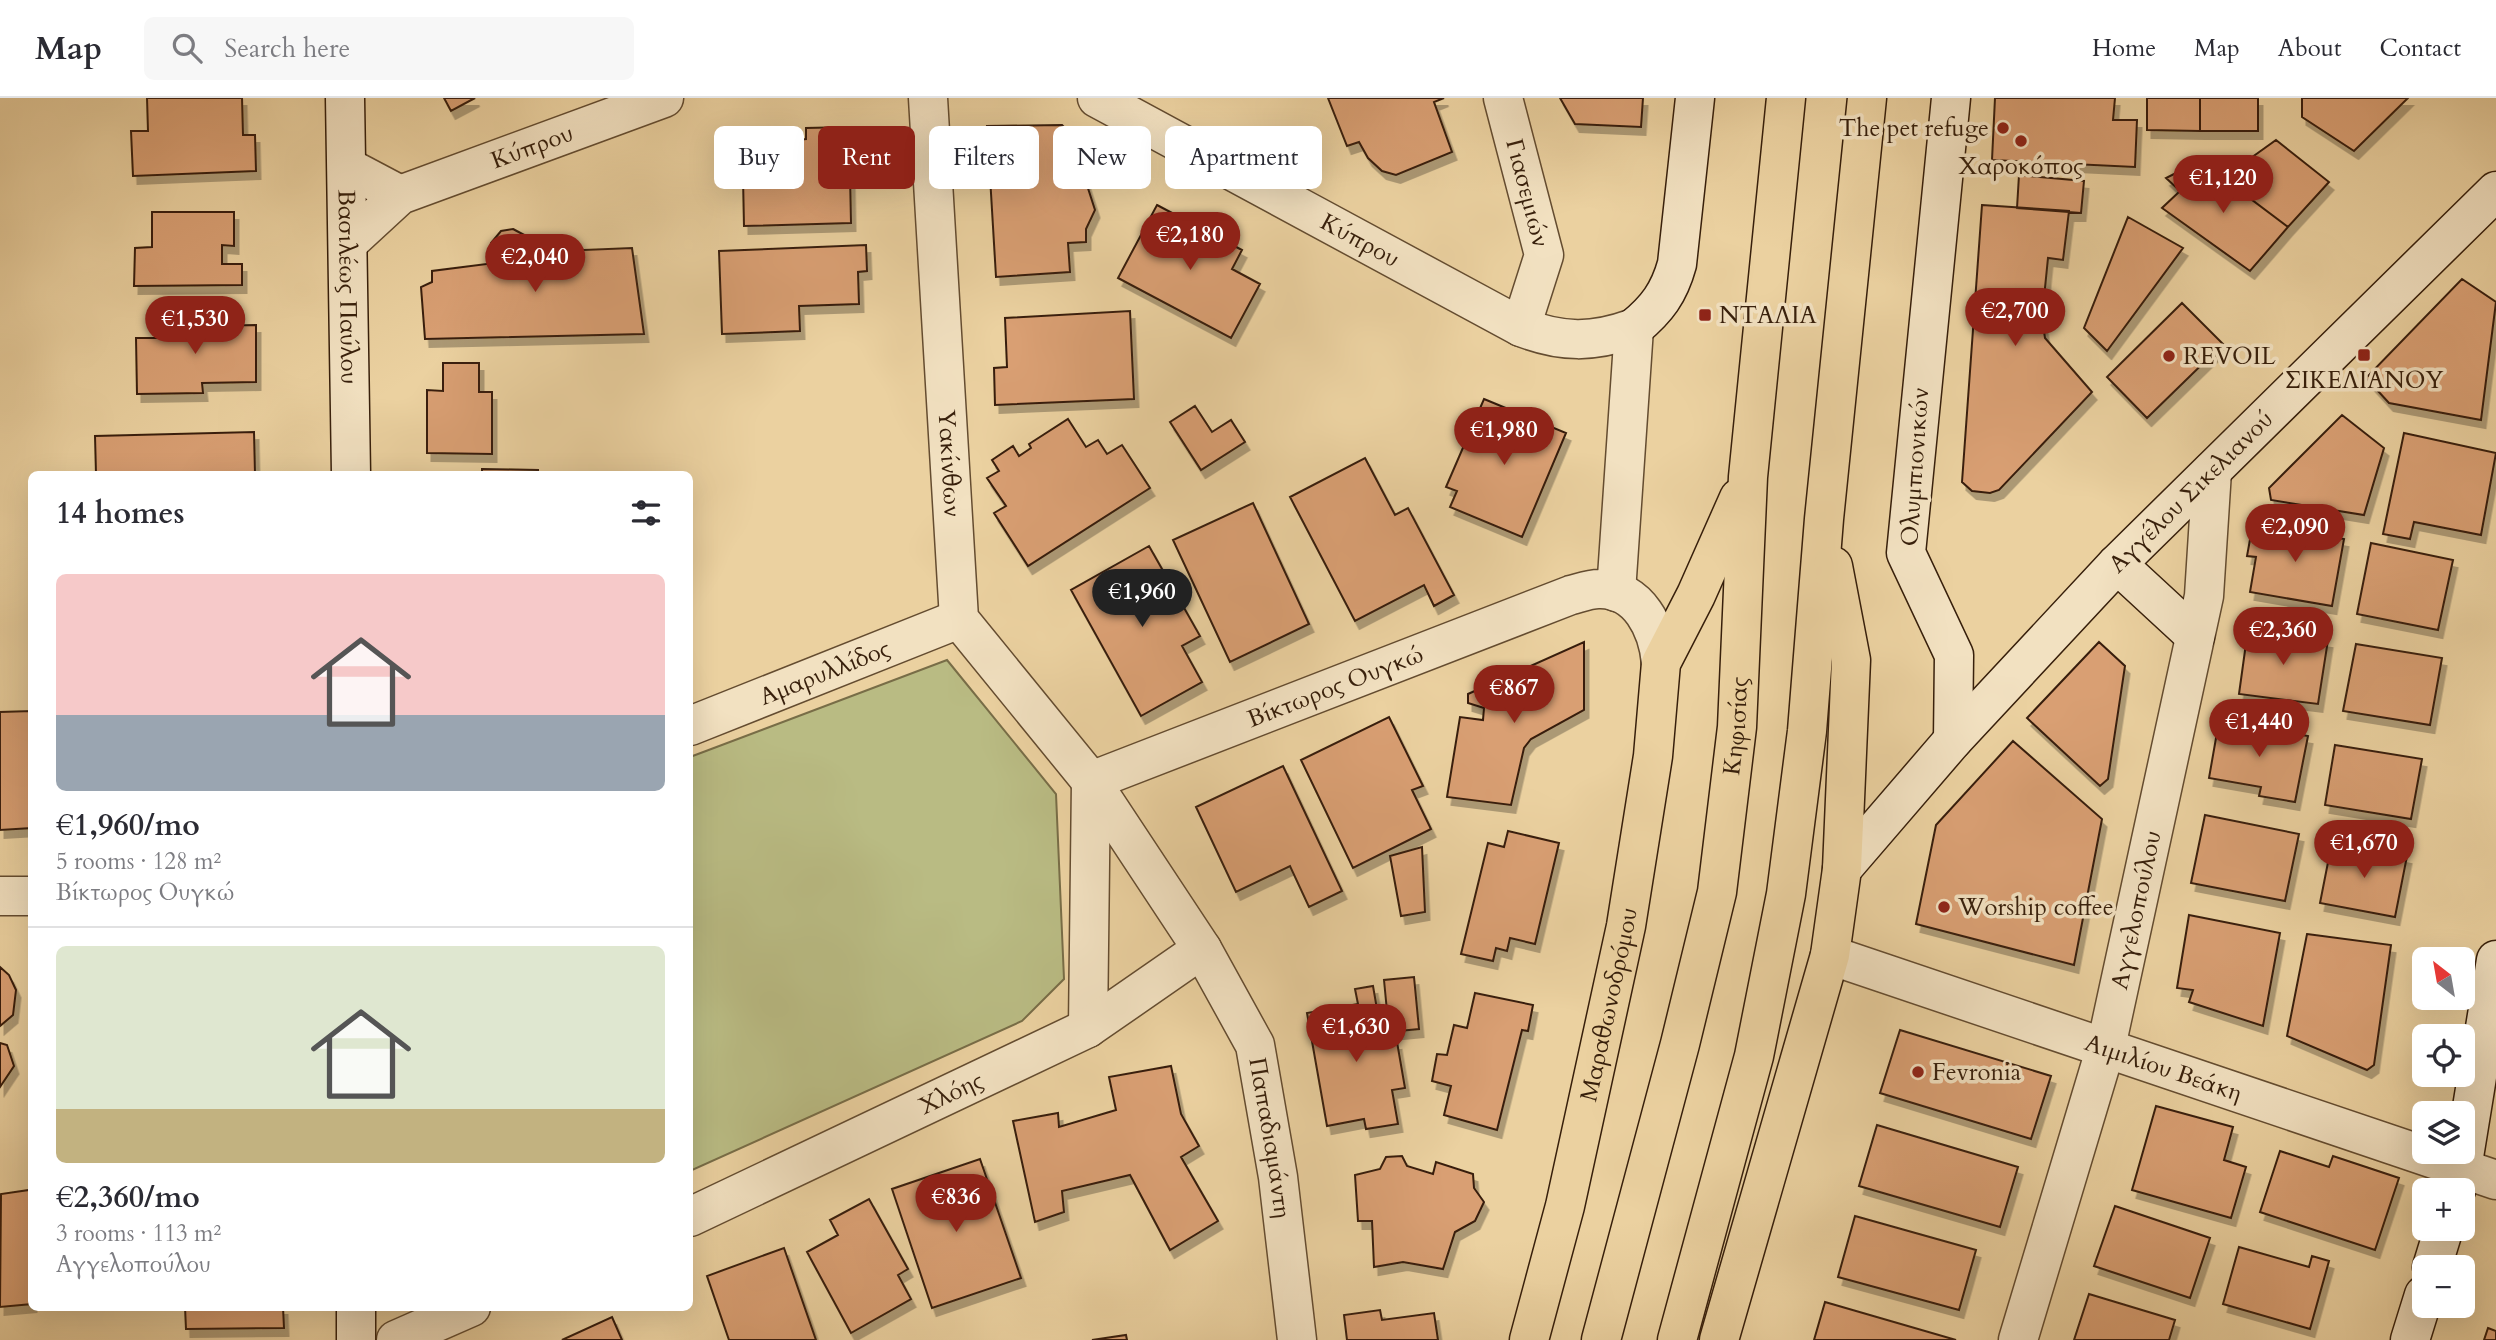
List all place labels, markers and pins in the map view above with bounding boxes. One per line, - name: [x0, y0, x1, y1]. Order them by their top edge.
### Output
- place label: The pet refuge: [1839, 112, 1989, 145]
- marker: The pet refuge: [1995, 120, 2011, 136]
- marker: Χαροκόπος: [2013, 133, 2029, 149]
- place label: Χαροκόπος: [1959, 150, 2083, 183]
- pin: €1,120: [2166, 156, 2280, 215]
- pin: €2,180: [1133, 212, 1247, 272]
- pin: €2,040: [478, 234, 592, 294]
- pin: €2,700: [1958, 288, 2072, 348]
- pin: €1,530: [138, 296, 252, 356]
- place label: ΝΤΑΛΙΑ: [1719, 299, 1817, 332]
- marker: ΝΤΑΛΙΑ: [1697, 307, 1713, 323]
- place label: REVOIL: [2183, 340, 2276, 373]
- marker: ΣΙΚΕΛΙΑΝΟΥ: [2356, 347, 2372, 363]
- marker: REVOIL: [2161, 348, 2177, 364]
- place label: ΣΙΚΕΛΙΑΝΟΥ: [2285, 364, 2443, 397]
- pin: €1,980: [1447, 408, 1561, 467]
- pin: €2,090: [2238, 504, 2352, 564]
- pin: €1,960: [1085, 570, 1199, 629]
- pin: €2,360: [2226, 608, 2340, 667]
- pin: €867: [1473, 666, 1555, 725]
- pin: €1,440: [2202, 700, 2316, 759]
- pin: €1,670: [2307, 820, 2421, 880]
- place label: Worship coffee: [1957, 891, 2114, 924]
- marker: Worship coffee: [1936, 899, 1952, 915]
- pin: €1,630: [1299, 1004, 1413, 1064]
- place label: Fevronia: [1932, 1056, 2022, 1089]
- marker: Fevronia: [1910, 1064, 1926, 1080]
- pin: €836: [915, 1174, 997, 1234]

